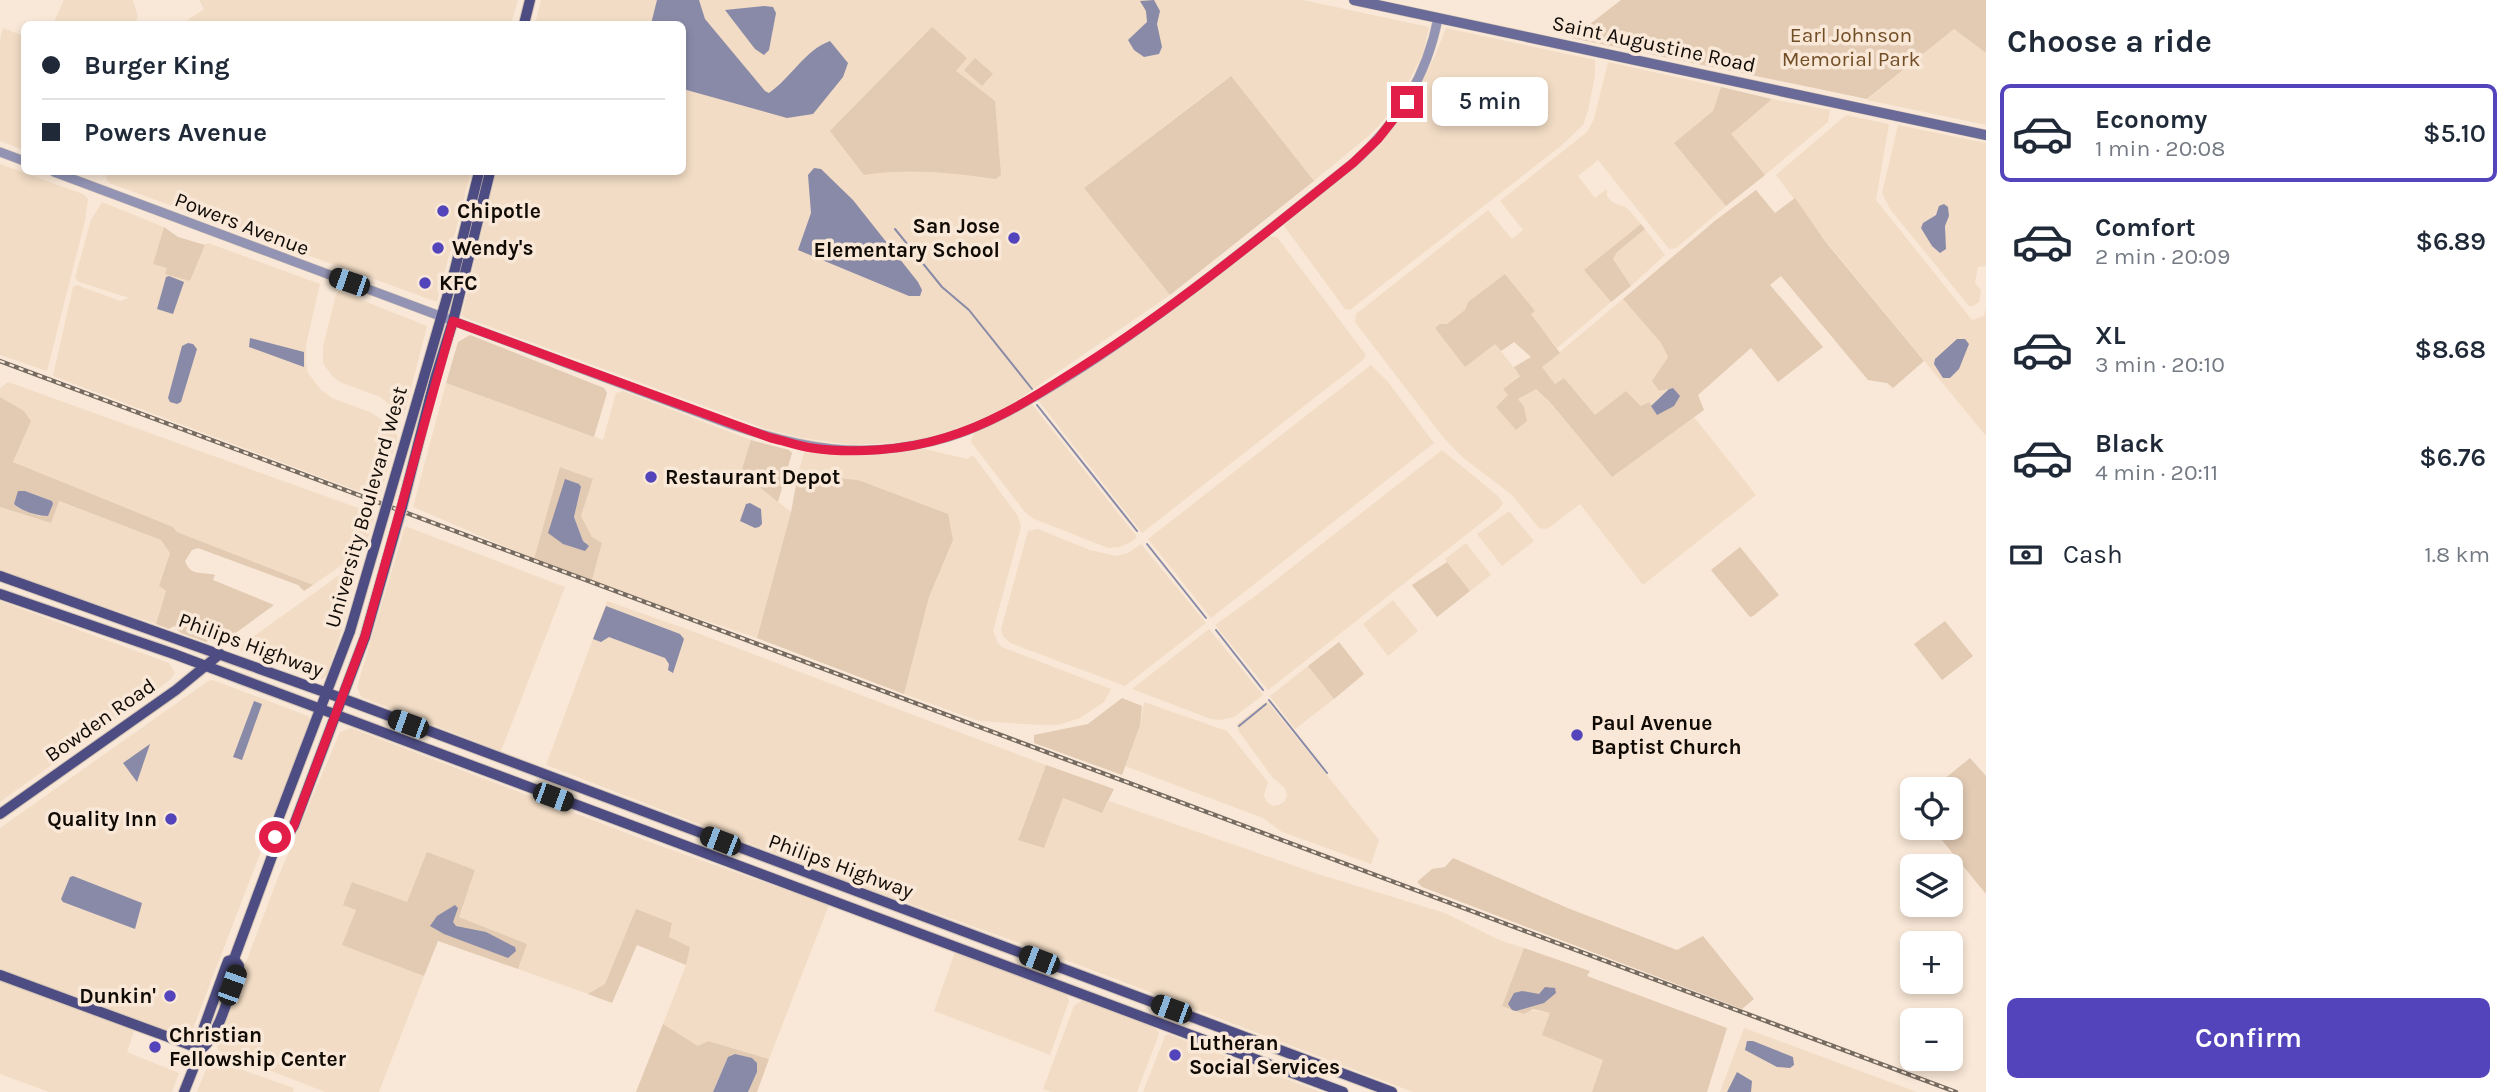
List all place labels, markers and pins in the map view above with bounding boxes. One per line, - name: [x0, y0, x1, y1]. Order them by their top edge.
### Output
- place label: Chipotle: [457, 199, 541, 223]
- marker: Chipotle: [435, 203, 451, 219]
- place label: San Jose Elementary School: [814, 214, 1000, 262]
- marker: San Jose Elementary School: [1006, 230, 1022, 246]
- place label: Wendy's: [452, 236, 534, 260]
- marker: Wendy's: [430, 240, 446, 256]
- place label: KFC: [439, 271, 478, 295]
- marker: KFC: [417, 275, 433, 291]
- place label: Restaurant Depot: [665, 465, 840, 489]
- marker: Restaurant Depot: [643, 469, 659, 485]
- place label: Paul Avenue Baptist Church: [1591, 711, 1742, 759]
- marker: Paul Avenue Baptist Church: [1569, 727, 1585, 743]
- place label: Quality Inn: [47, 807, 157, 831]
- marker: Quality Inn: [163, 811, 179, 827]
- place label: Dunkin': [79, 984, 156, 1008]
- marker: Dunkin': [162, 988, 178, 1004]
- place label: Christian Fellowship Center: [169, 1023, 347, 1071]
- place label: Lutheran Social Services: [1189, 1031, 1340, 1079]
- marker: Christian Fellowship Center: [147, 1039, 163, 1055]
- marker: Lutheran Social Services: [1167, 1047, 1183, 1063]

